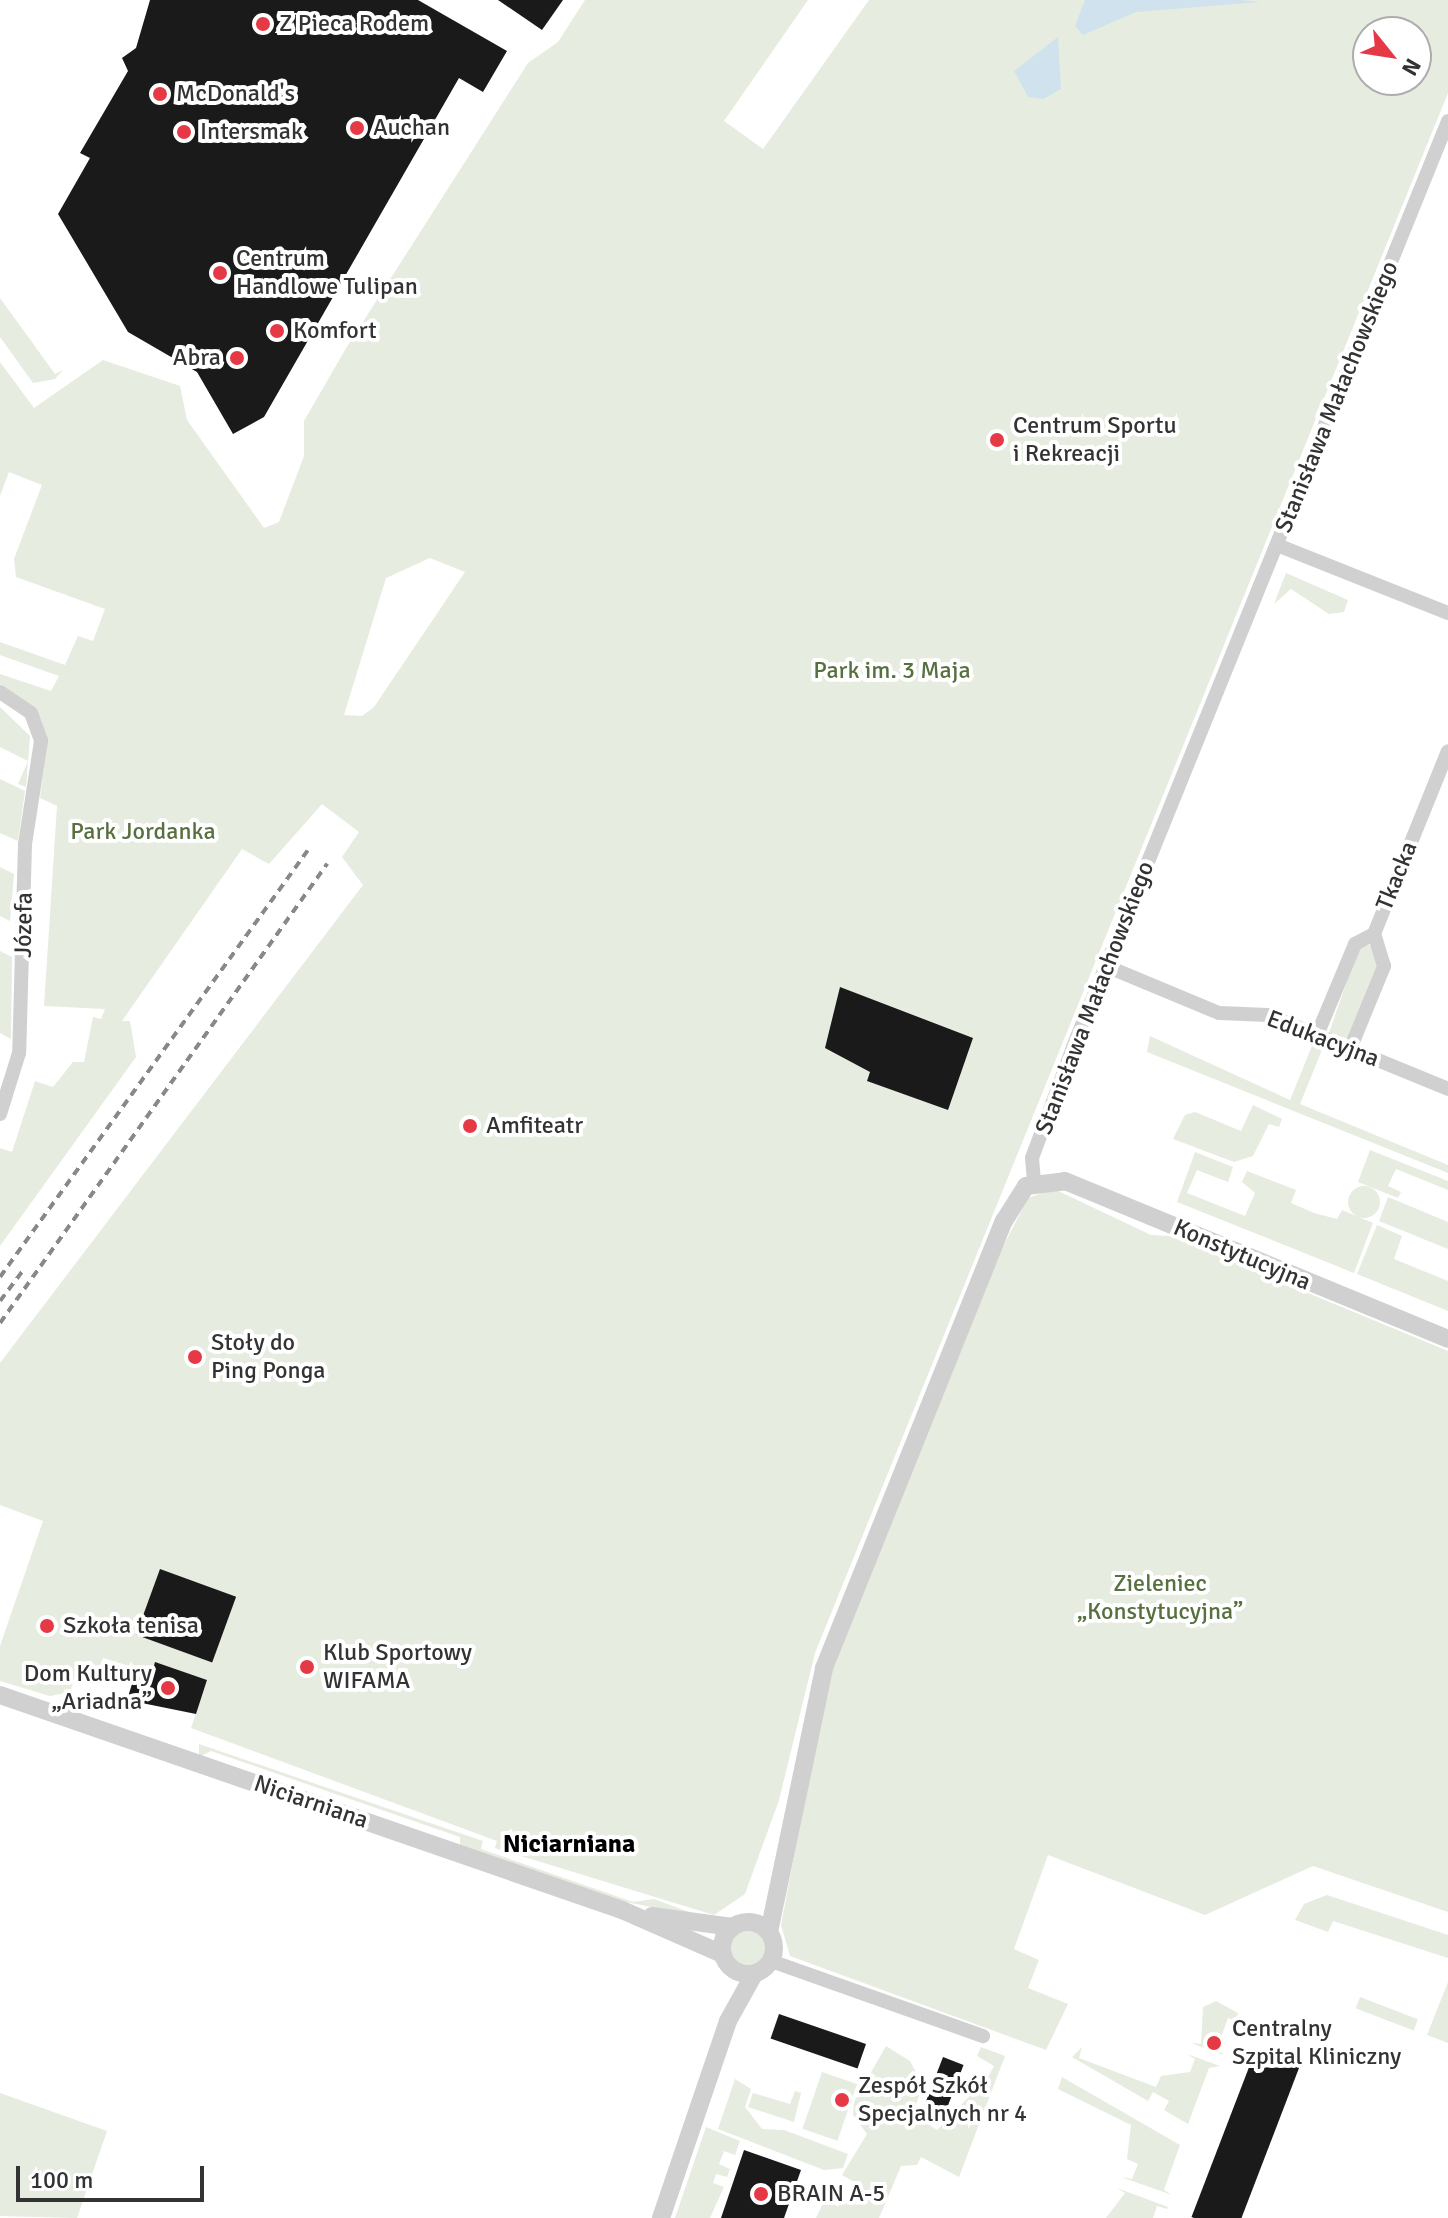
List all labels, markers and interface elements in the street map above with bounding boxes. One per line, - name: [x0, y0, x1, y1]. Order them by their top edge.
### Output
- place label: Z Pieca Rodem: [279, 10, 429, 38]
- marker: Z Pieca Rodem: [254, 15, 272, 33]
- north arrow: [1352, 16, 1432, 96]
- text: N: [1396, 54, 1427, 81]
- place label: McDonald's: [176, 80, 295, 108]
- marker: McDonald's: [151, 85, 169, 103]
- place label: Auchan: [373, 114, 450, 142]
- place label: Intersmak: [200, 118, 303, 146]
- marker: Auchan: [348, 119, 366, 137]
- marker: Intersmak: [175, 123, 193, 141]
- place label: Centrum Handlowe Tulipan: [236, 245, 418, 301]
- street label: Stanisława Małachowskiego: [1269, 257, 1405, 537]
- marker: Centrum Handlowe Tulipan: [211, 264, 229, 282]
- place label: Komfort: [293, 317, 377, 345]
- marker: Komfort: [268, 322, 286, 340]
- place label: Abra: [173, 344, 221, 372]
- marker: Abra: [228, 349, 246, 367]
- place label: Centrum Sportu i Rekreacji: [1013, 412, 1177, 468]
- marker: Centrum Sportu i Rekreacji: [988, 431, 1006, 449]
- park label: Park im. 3 Maja: [813, 657, 971, 685]
- park label: Park Jordanka: [70, 818, 216, 846]
- street label: Tkacka: [1370, 837, 1424, 915]
- street label: Stanisława Małachowskiego: [1030, 857, 1160, 1139]
- street label: Józefa: [9, 892, 39, 958]
- street label: Edukacyjna: [1263, 1004, 1383, 1074]
- place label: Amfiteatr: [486, 1112, 583, 1140]
- marker: Amfiteatr: [461, 1117, 479, 1135]
- street label: Konstytucyjna: [1169, 1213, 1315, 1297]
- place label: Stoły do Ping Ponga: [211, 1329, 326, 1385]
- marker: Stoły do Ping Ponga: [186, 1348, 204, 1366]
- park label: Zieleniec „Konstytucyjna”: [1077, 1570, 1243, 1626]
- place label: Szkoła tenisa: [63, 1612, 199, 1640]
- marker: Szkoła tenisa: [38, 1617, 56, 1635]
- place label: Klub Sportowy WIFAMA: [323, 1639, 472, 1695]
- marker: Klub Sportowy WIFAMA: [298, 1658, 316, 1676]
- place label: Dom Kultury „Ariadna”: [24, 1660, 152, 1716]
- marker: Dom Kultury „Ariadna”: [159, 1679, 177, 1697]
- street label: Niciarniana: [250, 1769, 372, 1835]
- district label: Niciarniana: [503, 1829, 635, 1861]
- place label: Centralny Szpital Kliniczny: [1232, 2015, 1401, 2071]
- marker: Centralny Szpital Kliniczny: [1203, 2032, 1225, 2054]
- place label: Zespół Szkół Specjalnych nr 4: [858, 2072, 1027, 2128]
- marker: Zespół Szkół Specjalnych nr 4: [833, 2091, 851, 2109]
- scale bar: [20, 2150, 208, 2200]
- text: 100 m: [30, 2165, 93, 2195]
- place label: BRAIN A-5: [777, 2180, 885, 2208]
- marker: BRAIN A-5: [752, 2185, 770, 2203]

